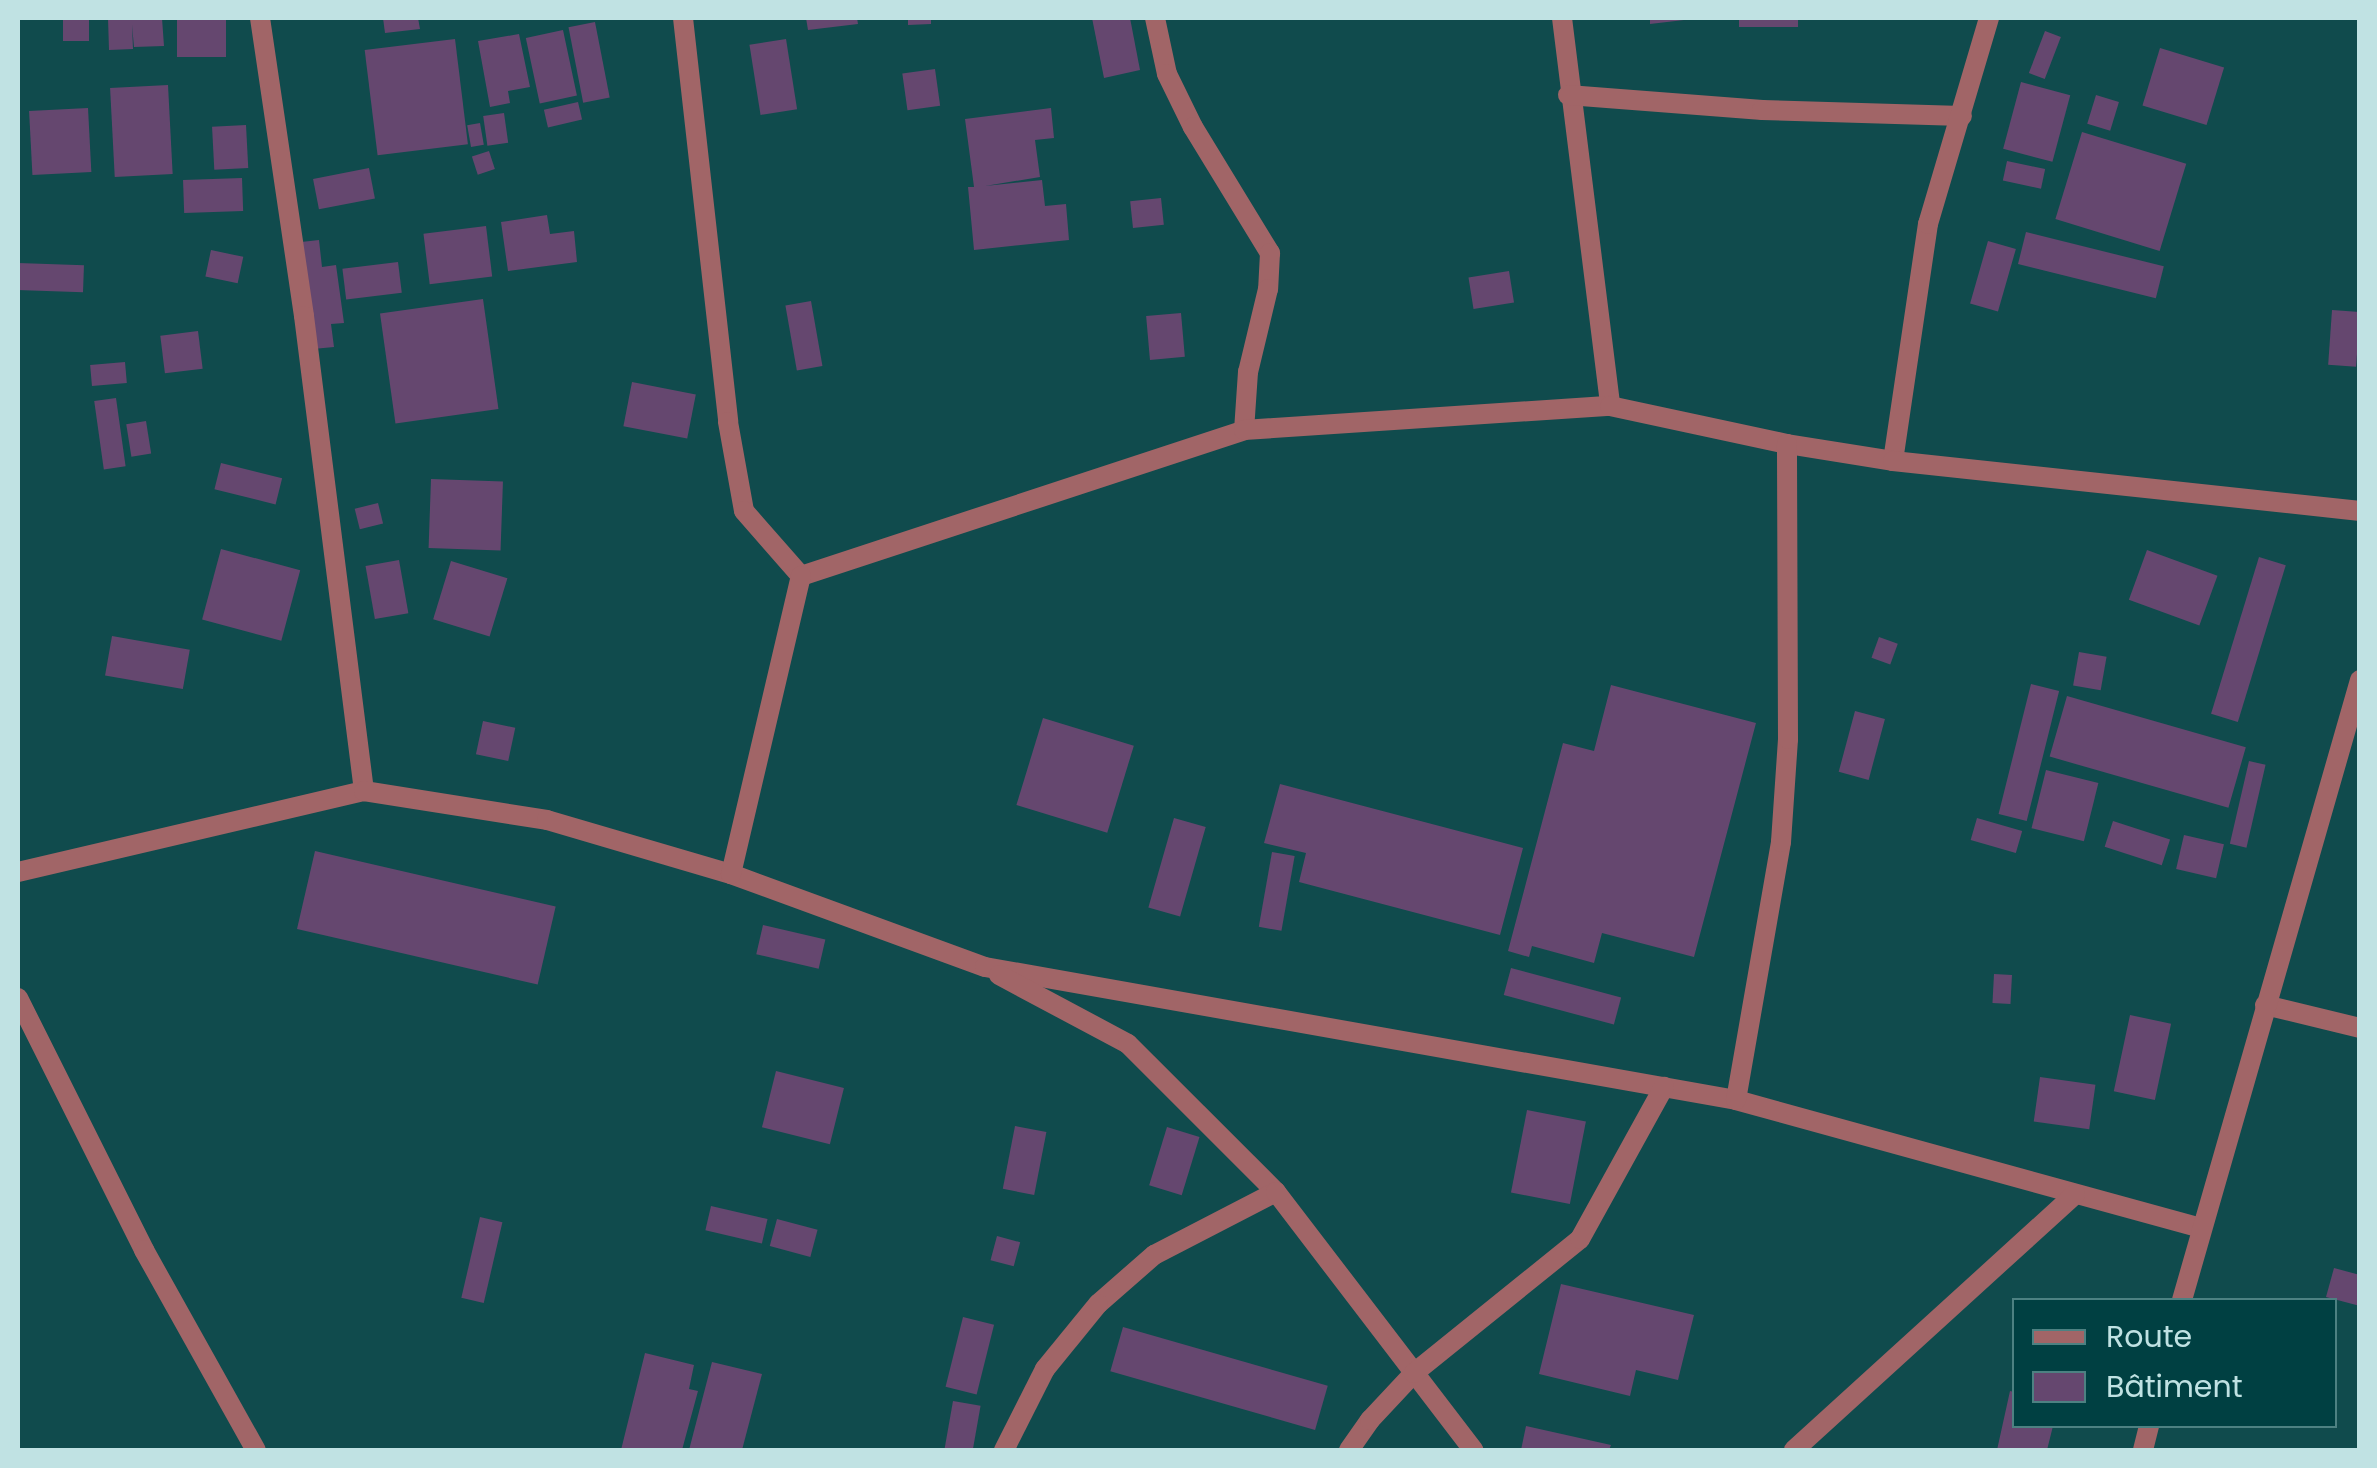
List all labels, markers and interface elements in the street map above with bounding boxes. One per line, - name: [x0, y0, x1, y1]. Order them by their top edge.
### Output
- legend: [2012, 1298, 2337, 1428]
- text: Route: [2106, 1315, 2192, 1358]
- text: Bâtiment: [2106, 1365, 2243, 1408]

